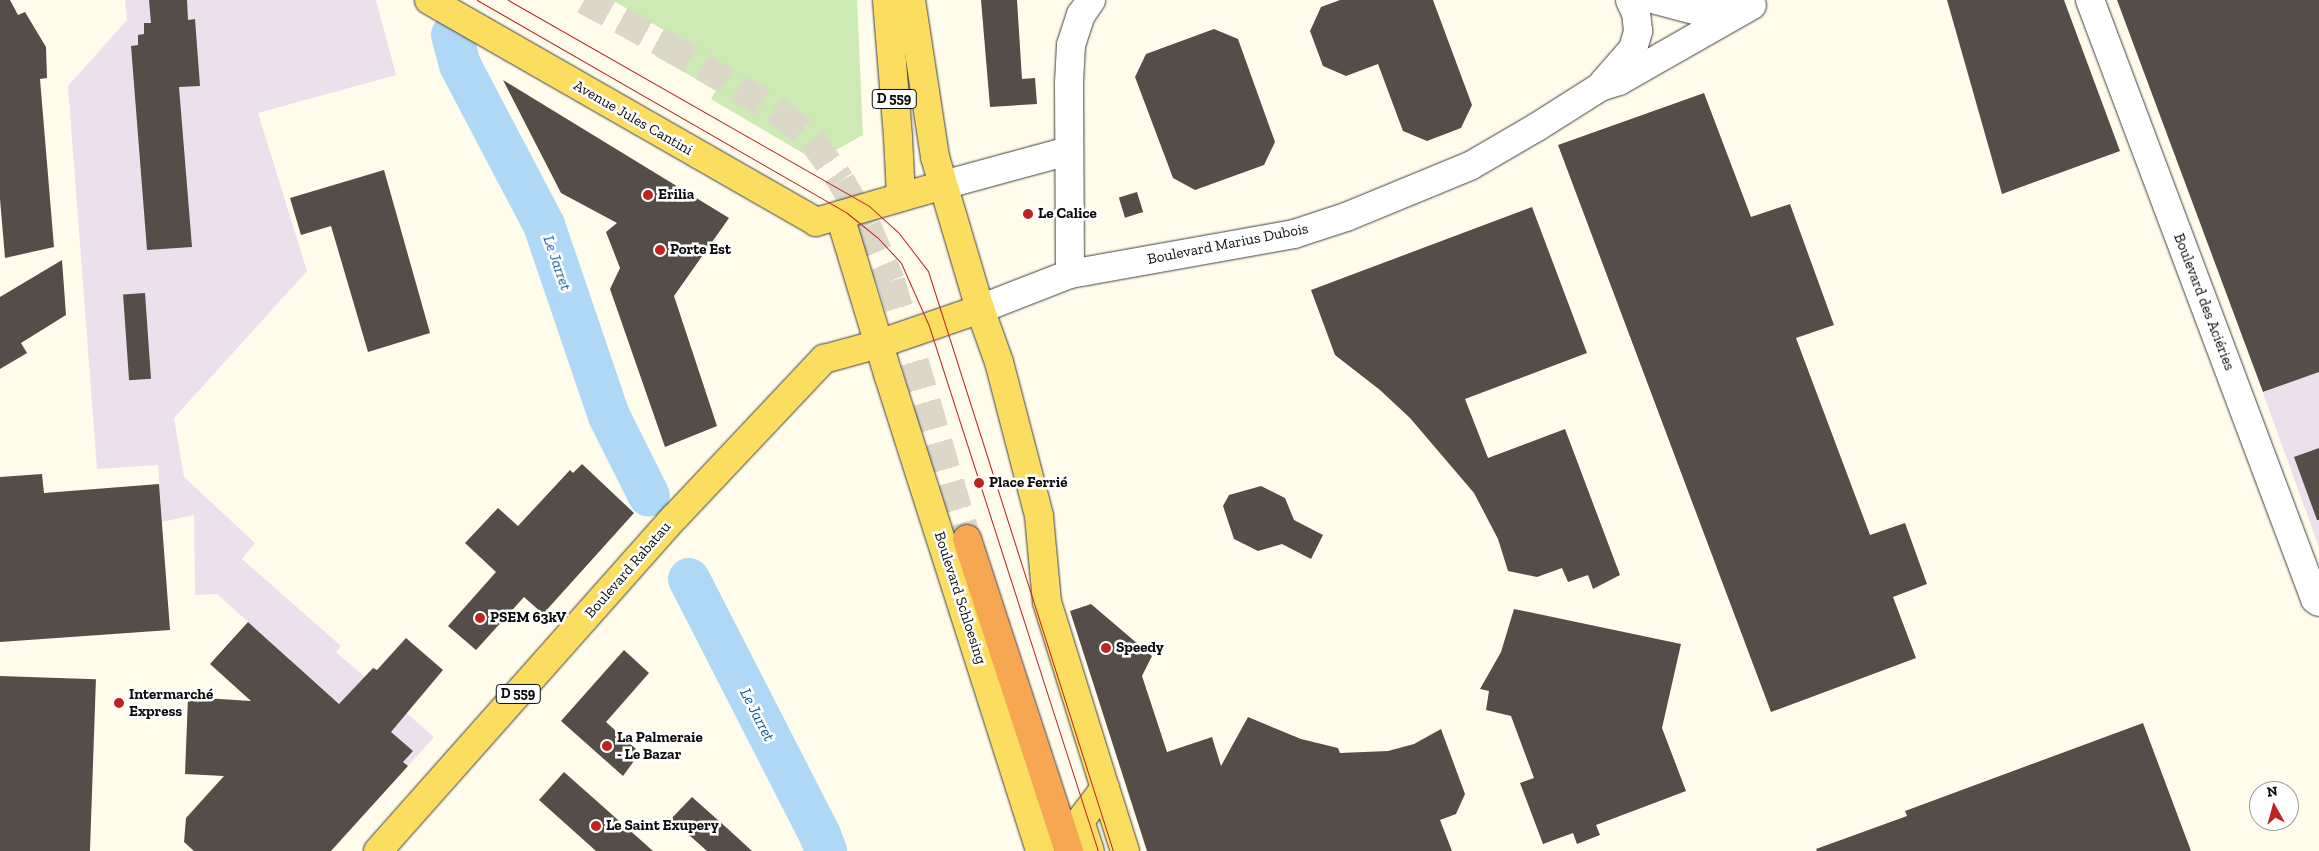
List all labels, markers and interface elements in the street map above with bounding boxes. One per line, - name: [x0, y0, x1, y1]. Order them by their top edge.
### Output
- street label: Avenue Jules Cantini: [570, 76, 696, 160]
- road number: D 559: [872, 88, 916, 110]
- place label: Erilia: [658, 186, 694, 204]
- marker: Erilia: [642, 189, 654, 201]
- place label: Le Calice: [1038, 205, 1097, 223]
- marker: Le Calice: [1022, 208, 1034, 220]
- street label: Boulevard Marius Dubois: [1146, 220, 1310, 268]
- street label: Boulevard des Aciéries: [2169, 231, 2239, 373]
- water label: Le Jarret: [539, 233, 575, 293]
- place label: Porte Est: [670, 241, 731, 259]
- marker: Porte Est: [654, 244, 666, 256]
- place label: Place Ferrié: [989, 474, 1067, 492]
- marker: Place Ferrié: [973, 477, 985, 489]
- street label: Boulevard Rabatau: [581, 518, 675, 622]
- street label: Boulevard Schloesing: [930, 529, 990, 667]
- place label: PSEM 63kV: [490, 609, 566, 627]
- marker: PSEM 63kV: [474, 612, 486, 624]
- place label: Speedy: [1116, 639, 1164, 657]
- marker: Speedy: [1100, 642, 1112, 654]
- road number: D 559: [496, 682, 540, 706]
- place label: Intermarché Express: [129, 685, 213, 720]
- water label: Le Jarret: [735, 685, 779, 745]
- marker: Intermarché Express: [113, 697, 125, 709]
- place label: La Palmeraie - Le Bazar: [617, 728, 703, 763]
- marker: La Palmeraie - Le Bazar: [601, 740, 613, 752]
- north arrow: [2249, 781, 2299, 831]
- text: N: [2266, 783, 2279, 801]
- place label: Le Saint Exupery: [606, 817, 719, 835]
- marker: Le Saint Exupery: [590, 820, 602, 832]

